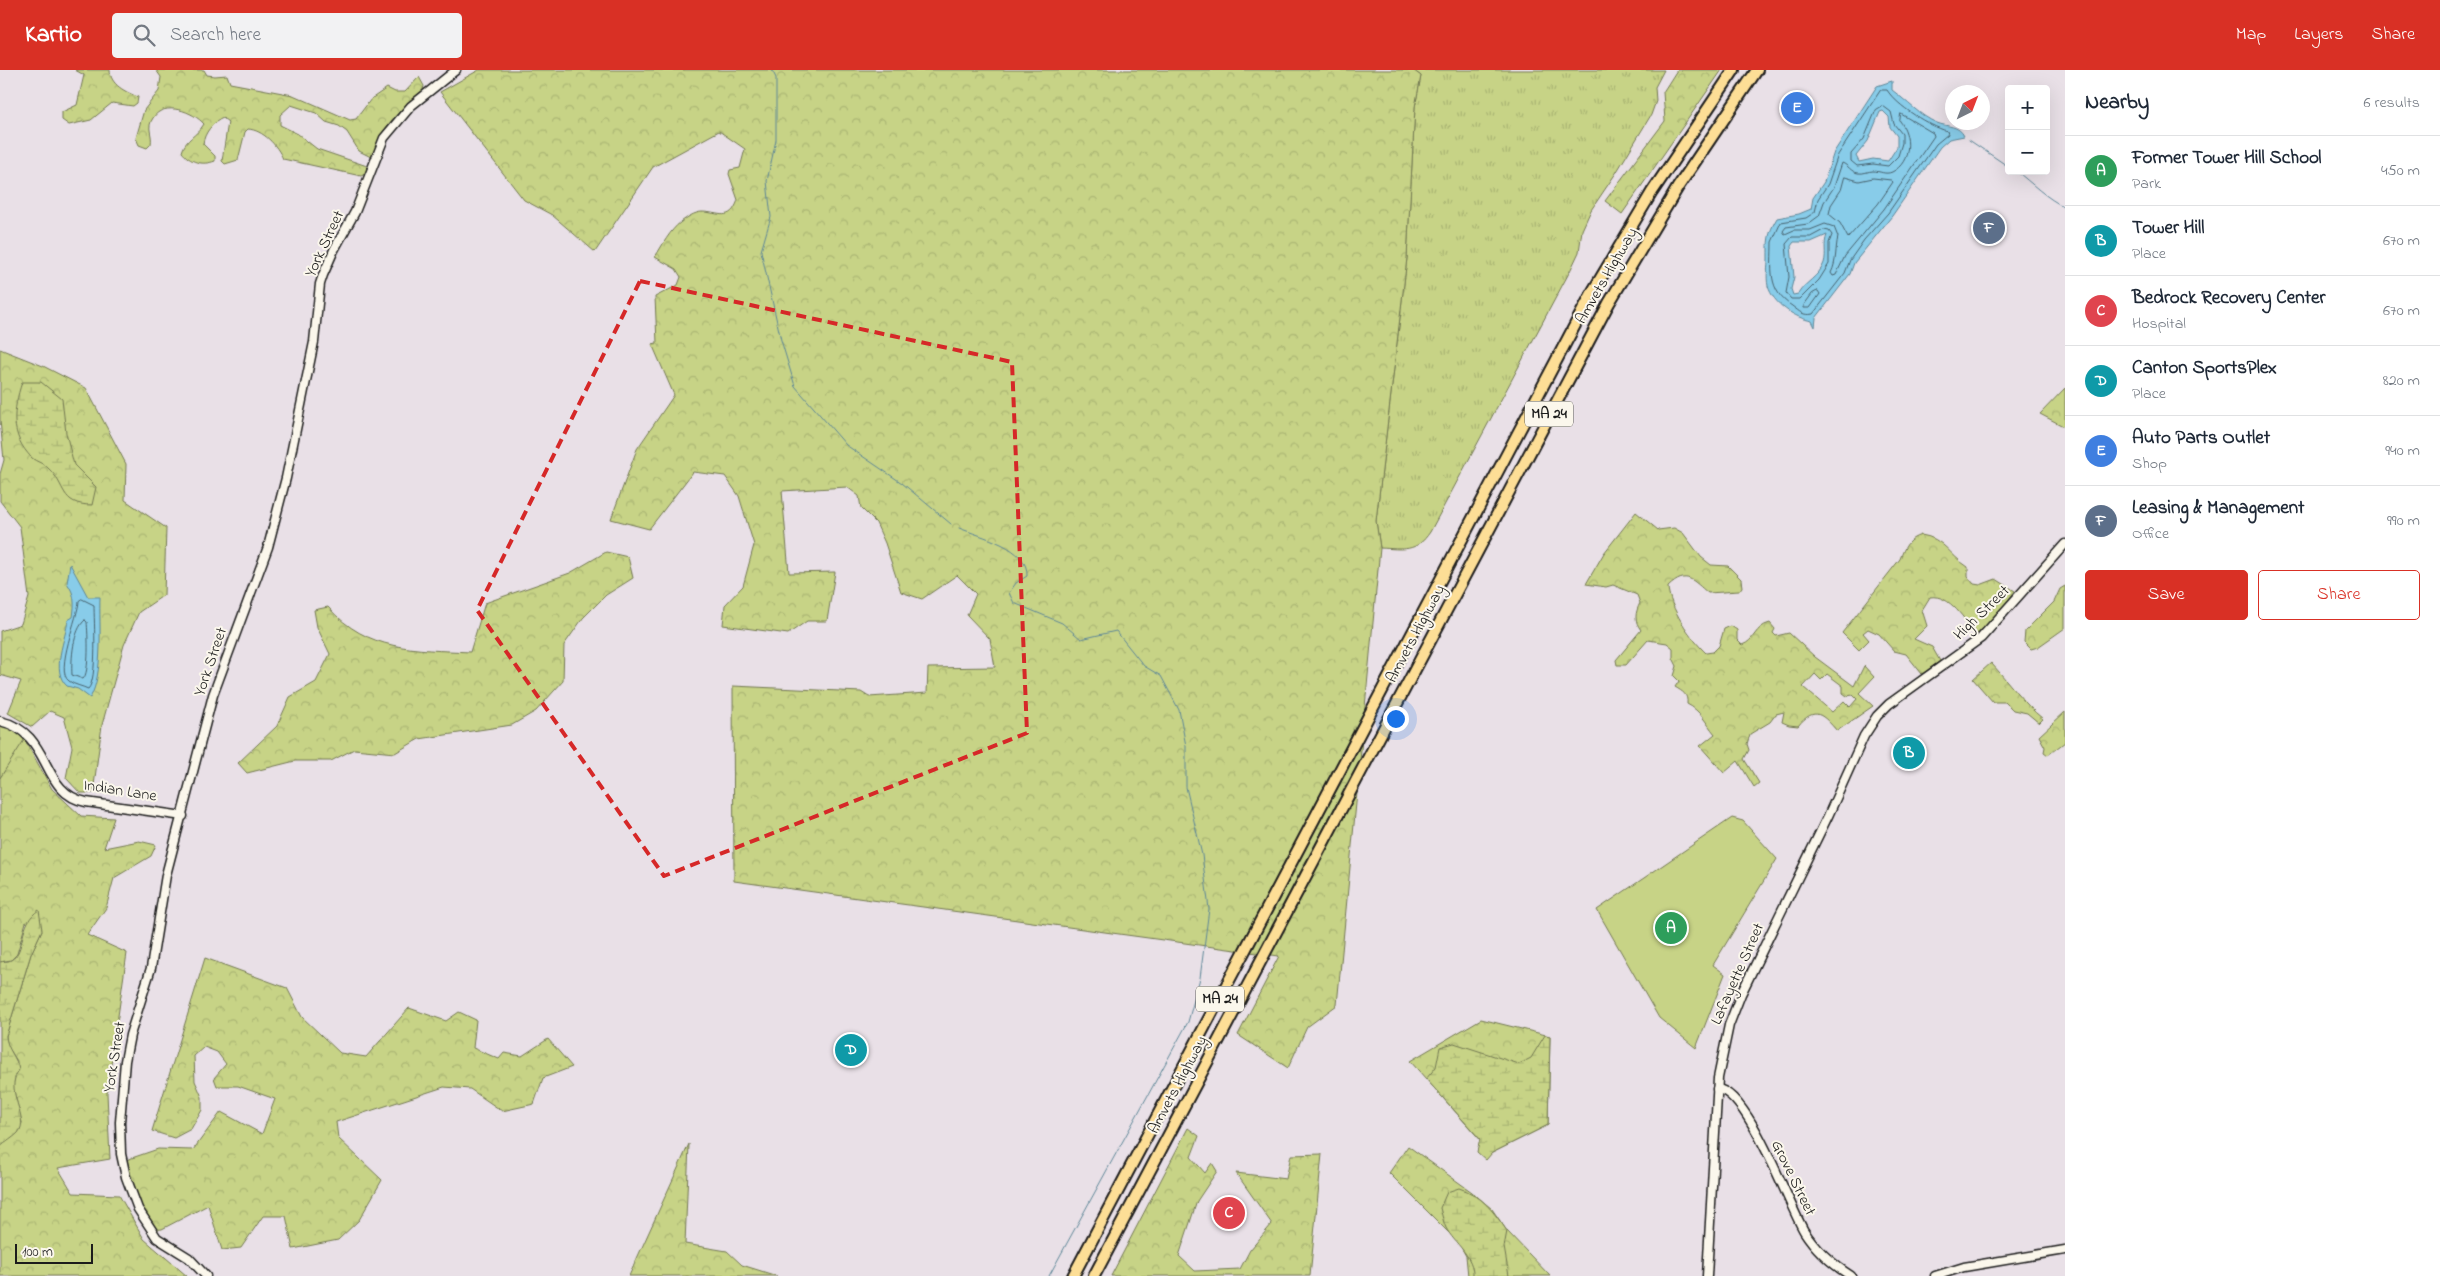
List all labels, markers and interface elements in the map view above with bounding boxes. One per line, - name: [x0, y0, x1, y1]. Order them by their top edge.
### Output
- search box: [112, 13, 462, 58]
- text: Kartio: [25, 18, 82, 53]
- icon: search: [130, 21, 158, 49]
- text: Search here: [170, 22, 261, 49]
- text: Map: [2236, 22, 2266, 48]
- text: Layers: [2294, 22, 2344, 48]
- text: Share: [2372, 22, 2415, 48]
- north arrow: [1945, 85, 1990, 130]
- map controls: [2005, 85, 2050, 175]
- button: +: [2005, 85, 2050, 130]
- text: Nearby: [2085, 88, 2149, 118]
- pin: E: [1781, 89, 1813, 127]
- text: 6 results: [2363, 91, 2420, 115]
- button: −: [2005, 130, 2050, 175]
- text: Former Tower Hill School: [2132, 145, 2322, 172]
- text: A: [2096, 159, 2106, 183]
- text: 450 m: [2381, 159, 2420, 183]
- text: Park: [2132, 172, 2161, 196]
- street label: York Street: [299, 206, 351, 281]
- pin: F: [1973, 209, 2005, 247]
- text: Tower Hill: [2132, 215, 2204, 242]
- street label: Amvets Highway: [1570, 223, 1644, 329]
- text: B: [2096, 229, 2106, 253]
- text: 670 m: [2383, 229, 2420, 253]
- text: Place: [2132, 242, 2166, 266]
- text: Bedrock Recovery Center: [2132, 285, 2325, 312]
- text: C: [2097, 299, 2105, 323]
- text: 670 m: [2383, 299, 2420, 323]
- text: Hospital: [2132, 312, 2186, 336]
- text: Canton SportsPlex: [2132, 355, 2277, 382]
- text: D: [2095, 369, 2107, 393]
- text: 820 m: [2383, 369, 2420, 393]
- text: Place: [2132, 382, 2166, 406]
- road number: MA 24: [1525, 402, 1573, 426]
- text: Auto Parts Outlet: [2132, 425, 2270, 452]
- text: E: [2096, 439, 2106, 463]
- text: 940 m: [2385, 439, 2420, 463]
- text: Shop: [2132, 452, 2167, 476]
- text: Leasing & Management: [2132, 495, 2304, 522]
- text: F: [2096, 509, 2106, 533]
- text: 990 m: [2387, 509, 2420, 533]
- text: Office: [2132, 522, 2169, 546]
- button: Save: [2085, 570, 2248, 620]
- button: Share: [2258, 570, 2420, 620]
- street label: High Street: [1948, 579, 2016, 646]
- street label: Amvets Highway: [1380, 581, 1452, 687]
- street label: York Street: [188, 624, 234, 700]
- your location: [1383, 706, 1409, 732]
- pin: B: [1893, 734, 1925, 772]
- street label: Indian Lane: [82, 773, 159, 809]
- pin: A: [1655, 909, 1687, 947]
- street label: Lafayette Street: [1705, 919, 1771, 1029]
- road number: MA 24: [1196, 986, 1244, 1012]
- street label: York Street: [98, 1019, 133, 1094]
- pin: D: [835, 1031, 867, 1069]
- street label: Amvets Highway: [1142, 1032, 1214, 1138]
- street label: Grove Street: [1764, 1136, 1822, 1220]
- pin: C: [1213, 1194, 1245, 1232]
- scale bar: [15, 1241, 92, 1264]
- text: 100 m: [22, 1242, 53, 1263]

